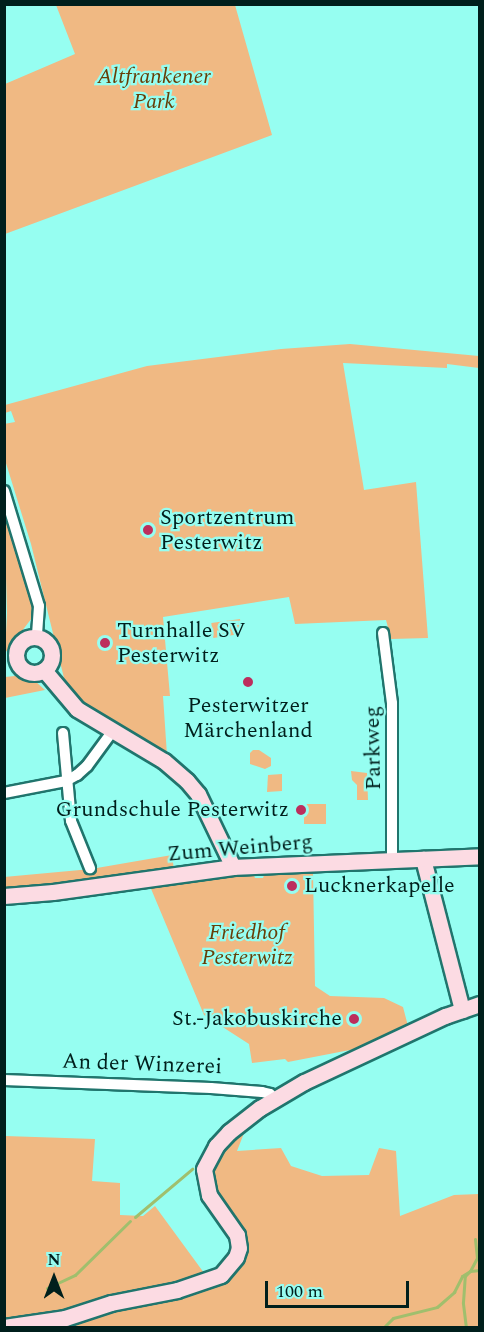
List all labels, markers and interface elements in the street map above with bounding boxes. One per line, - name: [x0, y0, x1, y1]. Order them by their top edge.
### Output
- park label: Altfrankener Park: [97, 63, 211, 114]
- place label: Sportzentrum Pesterwitz: [160, 504, 295, 556]
- marker: Sportzentrum Pesterwitz: [141, 523, 155, 537]
- place label: Turnhalle SV Pesterwitz: [117, 617, 246, 668]
- marker: Turnhalle SV Pesterwitz: [98, 636, 112, 650]
- marker: Pesterwitzer Märchenland: [241, 675, 255, 689]
- place label: Pesterwitzer Märchenland: [183, 692, 313, 744]
- street label: Parkweg: [359, 705, 387, 791]
- place label: Grundschule Pesterwitz: [56, 797, 289, 823]
- marker: Grundschule Pesterwitz: [294, 803, 308, 817]
- street label: Zum Weinberg: [166, 828, 314, 868]
- place label: Lucknerkapelle: [304, 873, 455, 899]
- marker: Lucknerkapelle: [285, 879, 299, 893]
- park label: Friedhof Pesterwitz: [201, 919, 293, 970]
- place label: St.-Jakobuskirche: [172, 1006, 342, 1032]
- marker: St.-Jakobuskirche: [347, 1012, 361, 1026]
- street label: An der Winzerei: [61, 1048, 223, 1080]
- north arrow: [24, 1248, 84, 1308]
- text: N: [47, 1248, 61, 1272]
- scale bar: [268, 1269, 412, 1307]
- text: 100 m: [276, 1278, 323, 1305]

